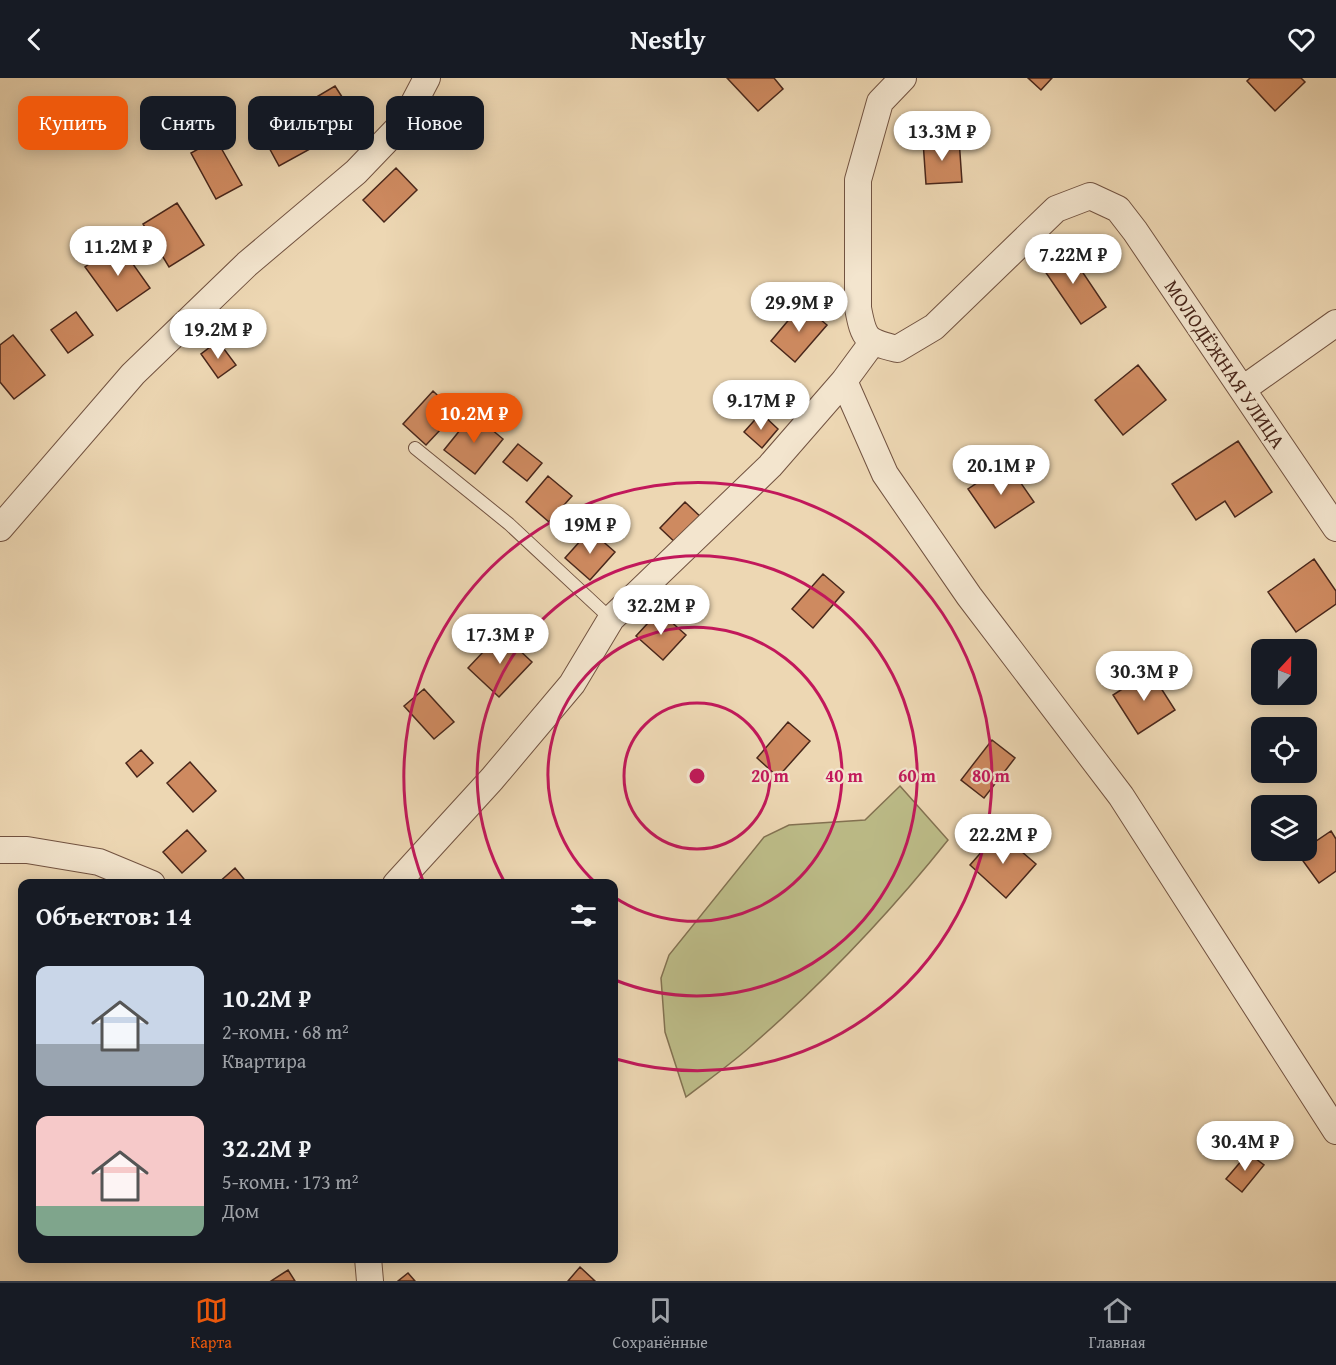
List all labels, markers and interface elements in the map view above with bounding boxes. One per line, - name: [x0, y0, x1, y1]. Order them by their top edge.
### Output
- text: Nestly: [630, 19, 706, 59]
- icon: back: [18, 23, 51, 56]
- icon: heart: [1285, 23, 1318, 56]
- chip: Купить: [18, 96, 128, 150]
- chip: Снять: [140, 96, 236, 150]
- chip: Фильтры: [248, 96, 374, 150]
- chip: Новое: [386, 96, 484, 150]
- pin: 13.3M ₽: [887, 111, 997, 162]
- text: 13.3M ₽: [908, 116, 976, 145]
- pin: 11.2M ₽: [63, 226, 173, 277]
- text: 11.2M ₽: [84, 231, 152, 260]
- pin: 7.22M ₽: [1018, 234, 1128, 285]
- text: 7.22M ₽: [1039, 239, 1107, 268]
- street label: МОЛОДЁЖНАЯ УЛИЦА: [1158, 273, 1293, 454]
- pin: 29.9M ₽: [744, 282, 854, 333]
- text: 29.9M ₽: [765, 287, 833, 316]
- pin: 19.2M ₽: [163, 309, 273, 360]
- text: 19.2M ₽: [184, 314, 252, 343]
- pin: 9.17M ₽: [706, 380, 816, 431]
- text: 9.17M ₽: [727, 385, 795, 414]
- pin: 10.2M ₽: [419, 393, 529, 444]
- text: 10.2M ₽: [440, 398, 508, 427]
- pin: 20.1M ₽: [946, 445, 1056, 496]
- text: 20.1M ₽: [967, 450, 1035, 479]
- pin: 19M ₽: [548, 504, 632, 555]
- text: 19M ₽: [564, 509, 616, 538]
- pin: 32.2M ₽: [606, 585, 716, 636]
- text: 32.2M ₽: [627, 590, 695, 619]
- pin: 17.3M ₽: [445, 614, 555, 665]
- text: 17.3M ₽: [466, 619, 534, 648]
- north arrow: [1251, 639, 1317, 705]
- map controls: [1251, 639, 1317, 861]
- pin: 30.3M ₽: [1089, 651, 1199, 702]
- text: 30.3M ₽: [1110, 656, 1178, 685]
- button: locate: [1251, 717, 1317, 783]
- text: 20 m: [751, 762, 790, 789]
- text: 40 m: [825, 762, 864, 789]
- text: 60 m: [898, 762, 937, 789]
- text: 80 m: [972, 762, 1011, 789]
- centre of rings: [687, 766, 707, 786]
- button: layers: [1251, 795, 1317, 861]
- pin: 22.2M ₽: [948, 814, 1058, 865]
- text: 22.2M ₽: [969, 819, 1037, 848]
- text: Объектов: 14: [36, 896, 192, 935]
- icon: filters: [567, 899, 600, 932]
- text: 10.2M ₽: [222, 978, 311, 1017]
- icon: home: [84, 990, 156, 1062]
- text: 2-комн. · 68 m²: [222, 1017, 349, 1046]
- text: Квартира: [222, 1046, 306, 1075]
- pin: 30.4M ₽: [1190, 1121, 1300, 1172]
- text: 30.4M ₽: [1211, 1126, 1279, 1155]
- text: 32.2M ₽: [222, 1128, 311, 1167]
- icon: home: [84, 1140, 156, 1212]
- text: 5-комн. · 173 m²: [222, 1167, 358, 1196]
- text: Дом: [222, 1196, 259, 1225]
- tab: Карта: [190, 1294, 232, 1354]
- tab: Сохранённые: [613, 1294, 708, 1354]
- tab: Главная: [1089, 1294, 1146, 1354]

